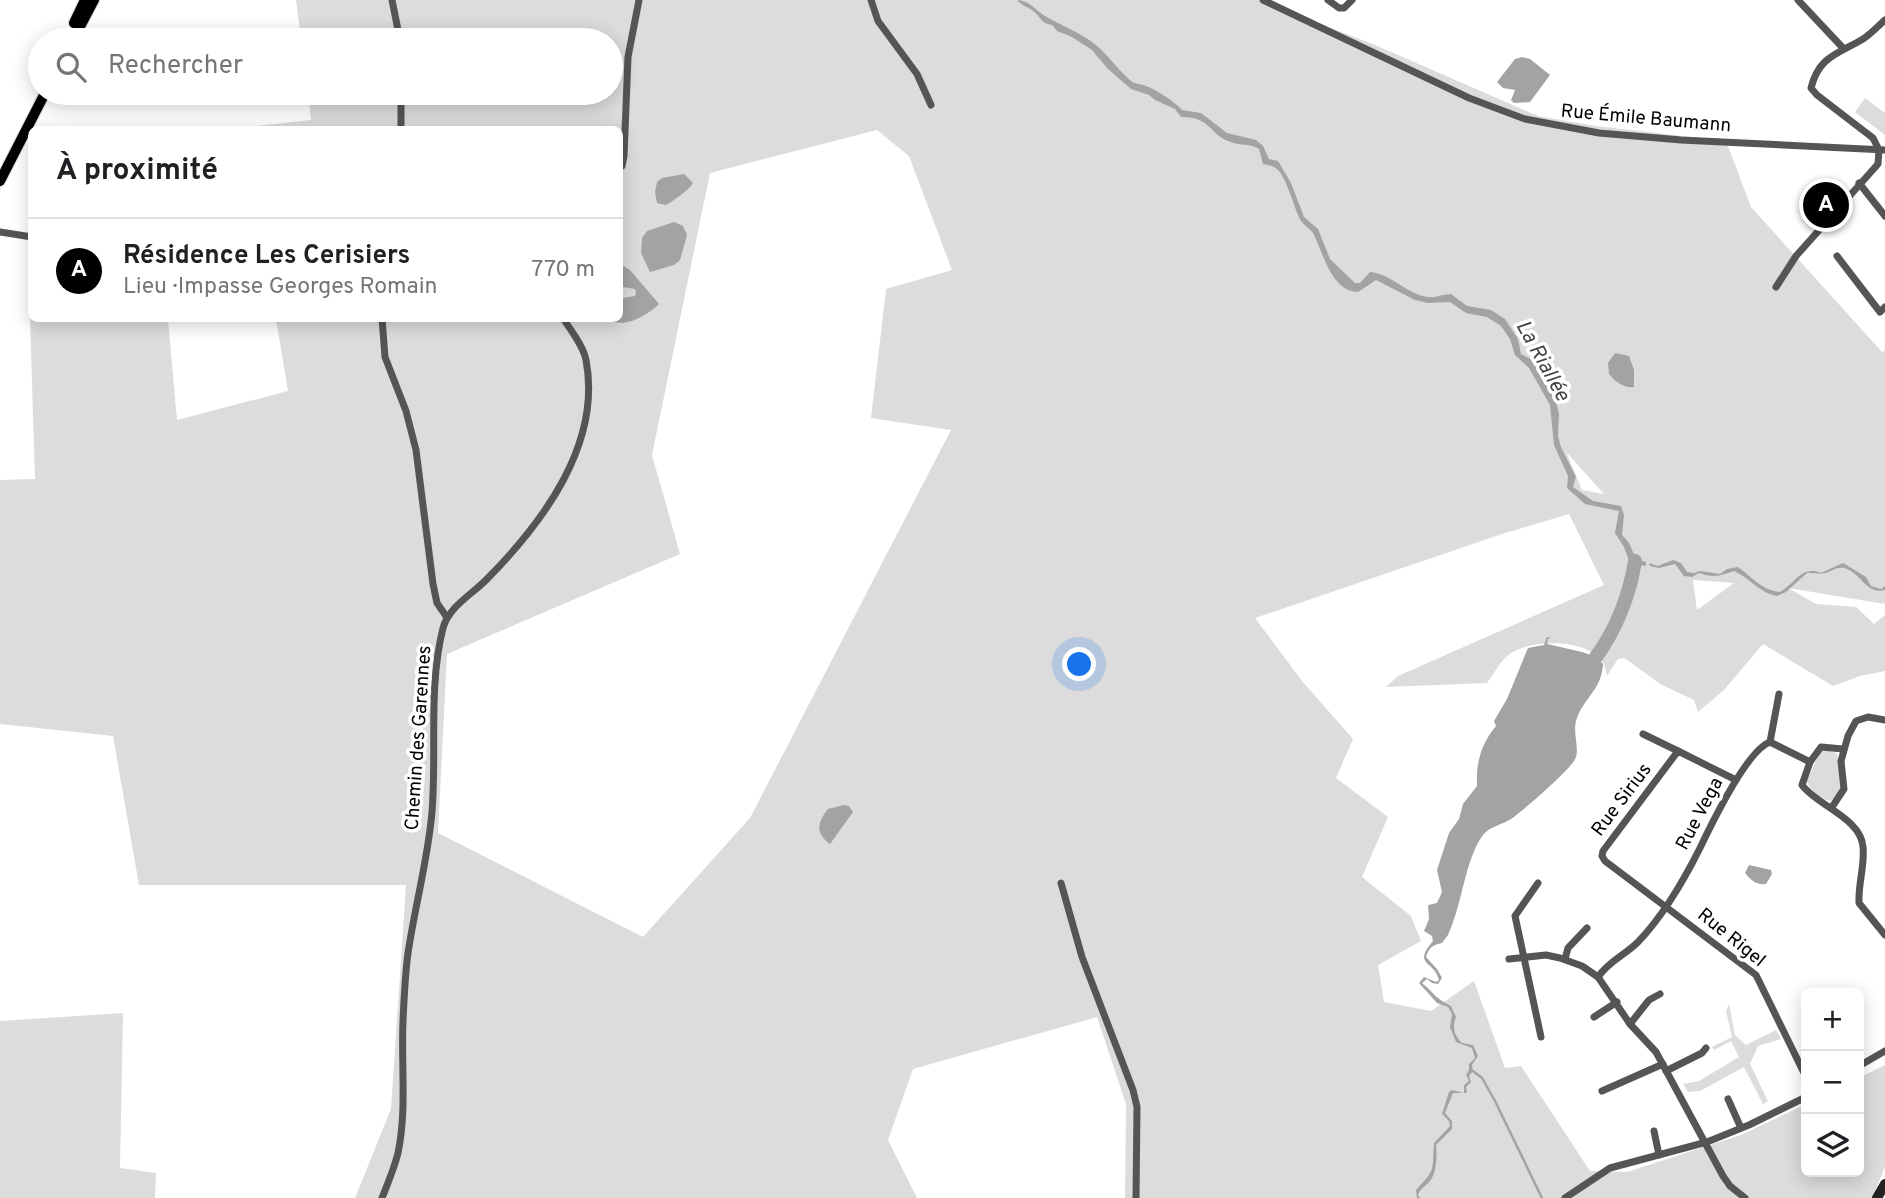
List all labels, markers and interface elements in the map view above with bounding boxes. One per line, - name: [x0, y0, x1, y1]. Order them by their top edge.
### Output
- search box: [28, 28, 623, 105]
- icon: search: [52, 48, 90, 86]
- text: Rechercher: [108, 50, 243, 83]
- street label: Rue Émile Baumann: [1560, 99, 1732, 138]
- text: À proximité: [56, 153, 218, 190]
- pin: A: [1803, 179, 1849, 231]
- text: Résidence Les Cerisiers: [123, 240, 410, 273]
- text: A: [71, 256, 87, 285]
- text: 770 m: [531, 256, 595, 285]
- text: Lieu · Impasse Georges Romain: [123, 273, 437, 302]
- water label: La Riallée: [1509, 316, 1576, 407]
- street label: Chemin des Garennes: [401, 645, 437, 831]
- your location: [1062, 647, 1096, 681]
- street label: Rue Sirius: [1587, 759, 1657, 841]
- street label: Rue Vega: [1671, 774, 1729, 854]
- street label: Rue Rigel: [1692, 903, 1770, 973]
- map controls: [1801, 988, 1864, 1177]
- button: +: [1801, 988, 1864, 1051]
- button: −: [1801, 1051, 1864, 1114]
- button: layers: [1801, 1114, 1864, 1177]

